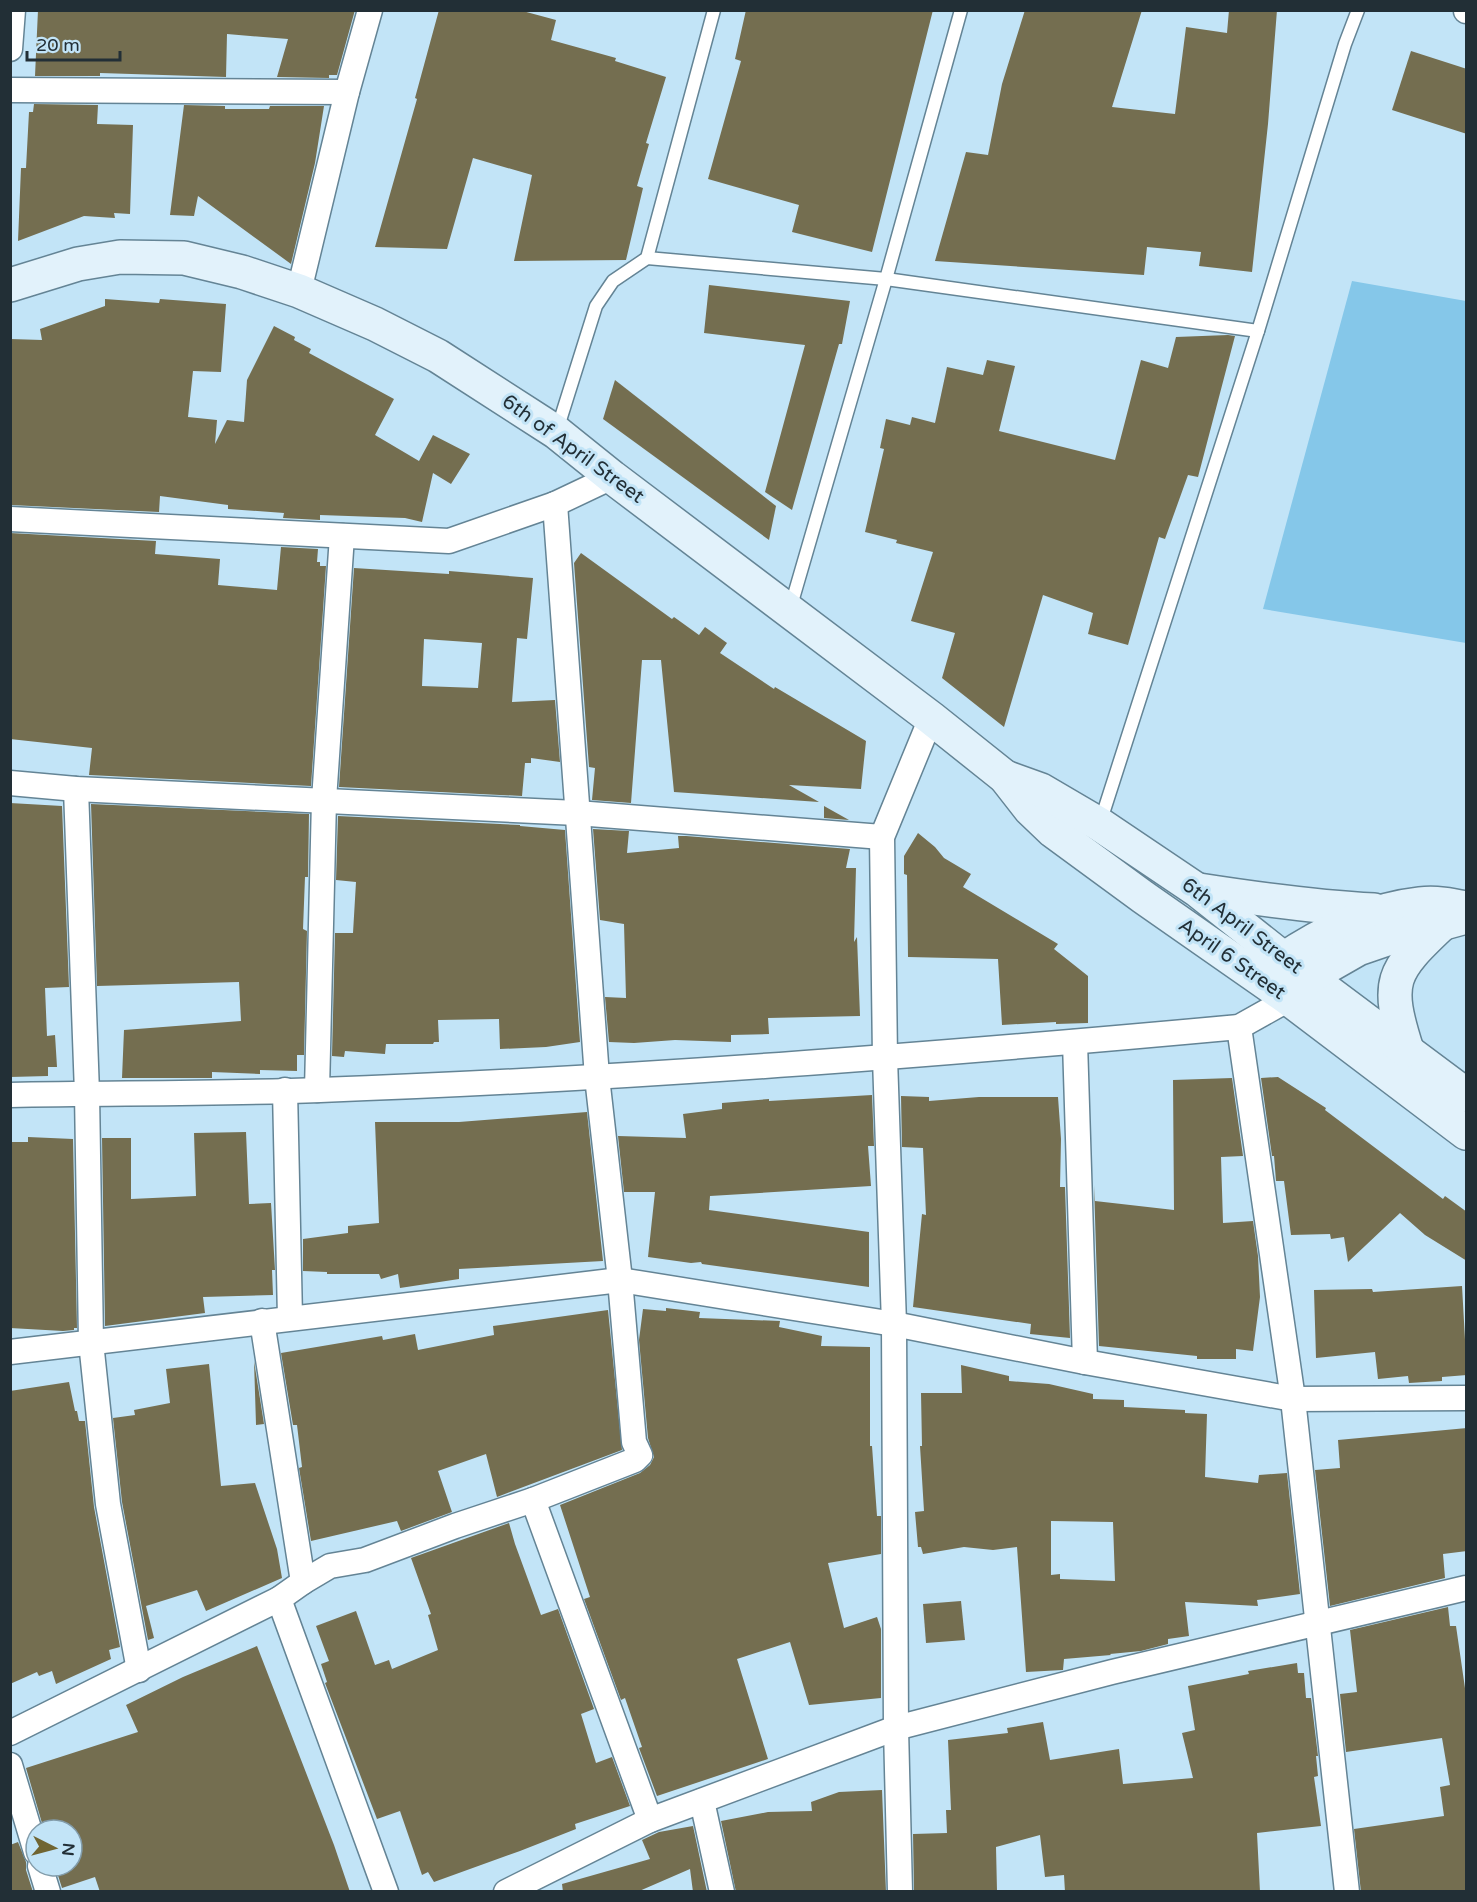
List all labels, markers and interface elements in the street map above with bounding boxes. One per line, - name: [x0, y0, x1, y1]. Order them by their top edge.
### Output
- scale bar: [27, 24, 120, 62]
- text: 20 m: [36, 34, 80, 56]
- street label: 6th of April Street: [497, 389, 649, 509]
- street label: 6th April Street: [1177, 873, 1307, 979]
- street label: April 6 Street: [1174, 913, 1290, 1005]
- north arrow: [24, 1818, 84, 1878]
- text: N: [57, 1842, 79, 1857]

